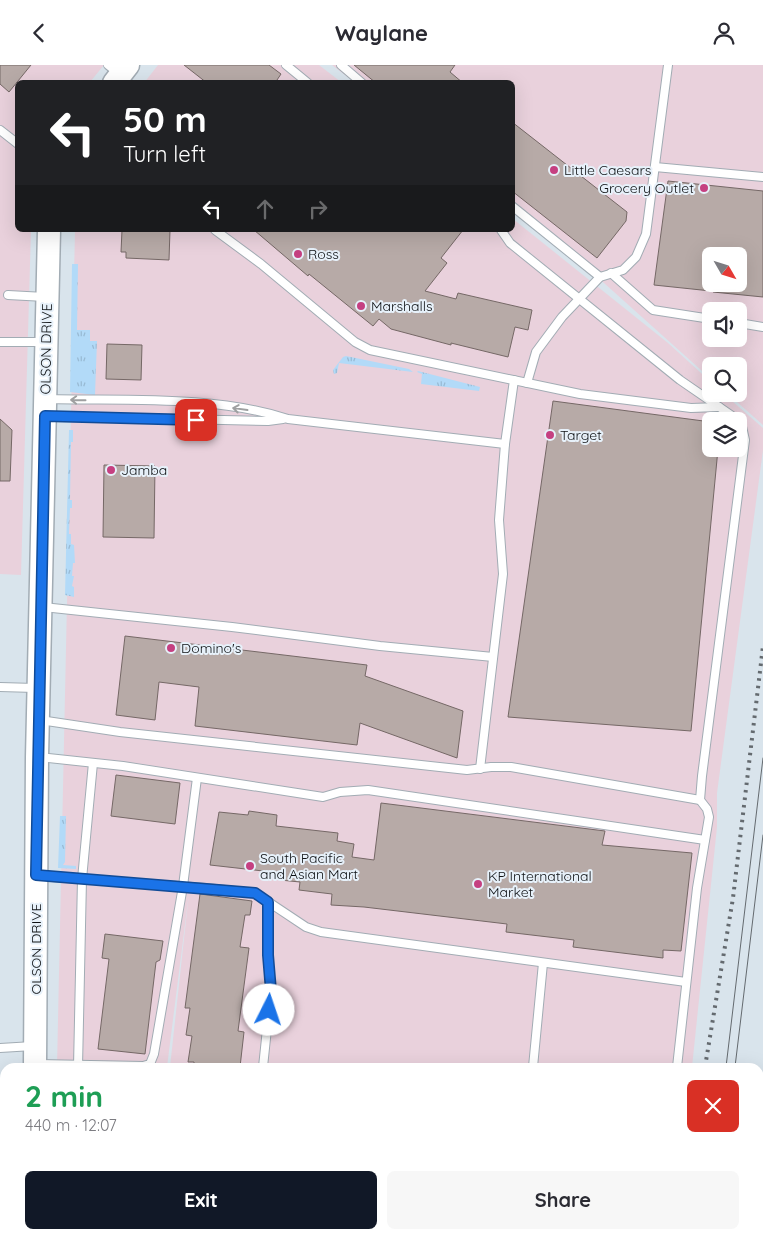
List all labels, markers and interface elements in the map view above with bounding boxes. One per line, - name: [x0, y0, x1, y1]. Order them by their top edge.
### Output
- icon: back: [25, 19, 53, 47]
- text: Waylane: [335, 19, 428, 47]
- icon: person: [710, 19, 738, 47]
- text: 50 m: [123, 97, 207, 141]
- icon: left: [40, 100, 105, 165]
- text: Turn left: [123, 140, 206, 168]
- place label: Little Caesars: [564, 161, 651, 179]
- marker: Little Caesars: [548, 164, 560, 176]
- place label: Grocery Outlet: [599, 179, 694, 197]
- marker: Grocery Outlet: [698, 182, 710, 194]
- icon: left: [198, 195, 226, 223]
- icon: ahead: [251, 195, 279, 223]
- icon: right: [304, 195, 332, 223]
- place label: Ross: [308, 245, 339, 263]
- north arrow: [702, 247, 748, 293]
- map controls: [702, 247, 747, 457]
- marker: Ross: [292, 248, 304, 260]
- place label: Marshalls: [371, 297, 432, 315]
- marker: Marshalls: [355, 300, 367, 312]
- button: sound: [702, 302, 747, 347]
- street label: OLSON DRIVE: [36, 303, 56, 395]
- button: search: [702, 357, 747, 402]
- one-way arrow: [70, 395, 86, 405]
- pin: [175, 399, 217, 441]
- one-way arrow: [232, 403, 248, 413]
- icon: arrive: [182, 406, 210, 434]
- button: layers: [702, 412, 747, 457]
- place label: Target: [560, 426, 602, 444]
- marker: Target: [544, 429, 556, 441]
- place label: Jamba: [121, 461, 167, 479]
- marker: Jamba: [105, 464, 117, 476]
- place label: Domino's: [181, 639, 241, 657]
- marker: Domino's: [165, 642, 177, 654]
- place label: South Pacific and Asian Mart: [260, 849, 358, 883]
- marker: South Pacific and Asian Mart: [244, 860, 256, 872]
- place label: KP International Market: [488, 867, 592, 901]
- marker: KP International Market: [472, 878, 484, 890]
- street label: OLSON DRIVE: [27, 903, 45, 995]
- position arrow: [242, 983, 294, 1035]
- text: 2 min: [25, 1077, 103, 1115]
- button: close: [687, 1080, 739, 1132]
- text: 440 m · 12:07: [25, 1115, 117, 1135]
- button: Exit: [25, 1171, 377, 1229]
- button: Share: [387, 1171, 739, 1229]

